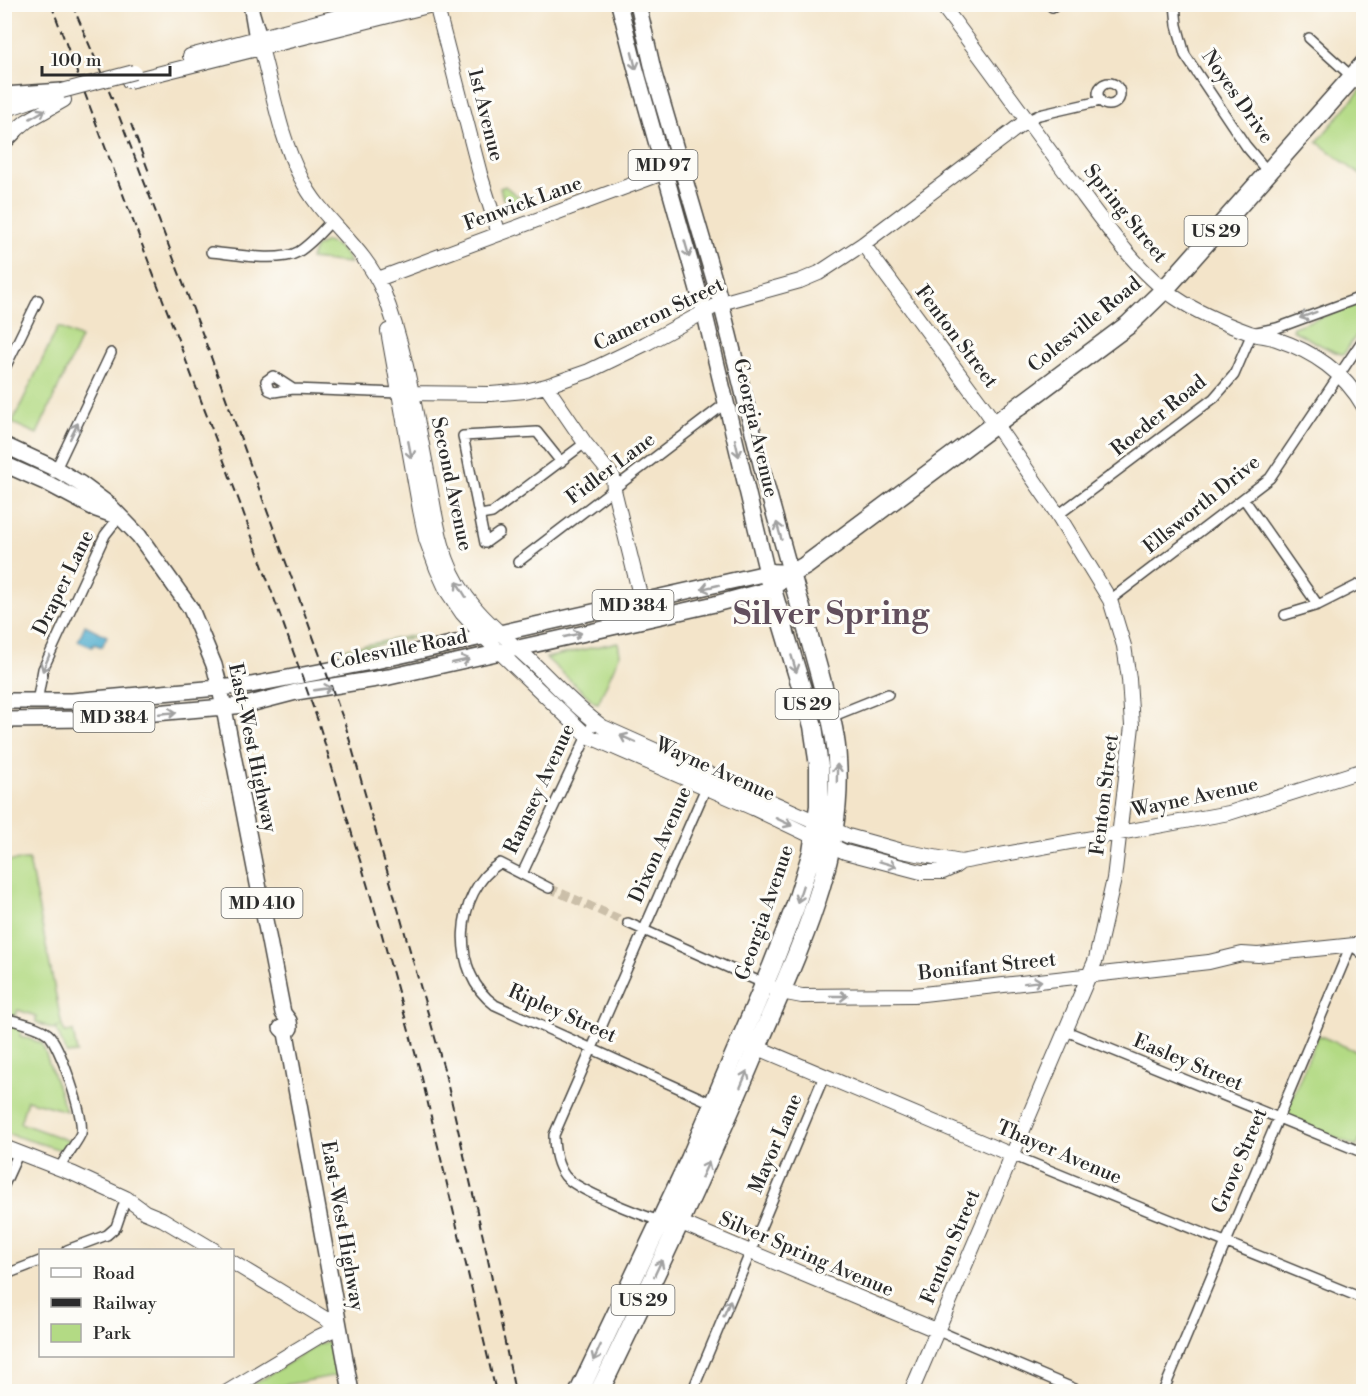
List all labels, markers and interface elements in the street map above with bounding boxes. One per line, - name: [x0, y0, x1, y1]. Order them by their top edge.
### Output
- scale bar: [42, 39, 170, 77]
- street label: Noyes Drive: [1196, 45, 1278, 149]
- text: 100 m: [51, 49, 102, 72]
- one-way arrow: [628, 51, 640, 70]
- street label: 1st Avenue: [461, 66, 509, 164]
- one-way arrow: [29, 108, 46, 120]
- road number: MD 97: [628, 150, 698, 180]
- street label: Spring Street: [1078, 160, 1172, 268]
- street label: Fenwick Lane: [460, 171, 586, 237]
- road number: US 29: [1184, 216, 1248, 246]
- one-way arrow: [681, 239, 693, 258]
- street label: Colesville Road: [1023, 271, 1147, 379]
- street label: Cameron Street: [590, 273, 728, 357]
- street label: Fenton Street: [909, 281, 1003, 393]
- one-way arrow: [1299, 311, 1318, 322]
- street label: Georgia Avenue: [727, 356, 783, 500]
- street label: Roeder Road: [1106, 370, 1212, 462]
- street label: Second Avenue: [425, 415, 477, 553]
- one-way arrow: [69, 422, 81, 440]
- street label: Fidler Lane: [562, 427, 660, 511]
- one-way arrow: [732, 438, 743, 457]
- one-way arrow: [405, 440, 416, 460]
- street label: Ellsworth Drive: [1139, 450, 1265, 560]
- one-way arrow: [773, 522, 784, 541]
- street label: Draper Lane: [28, 526, 100, 640]
- one-way arrow: [455, 581, 467, 598]
- one-way arrow: [700, 581, 719, 593]
- road number: MD 384: [592, 590, 674, 620]
- district label: Silver Spring: [733, 594, 930, 634]
- street label: Colesville Road: [328, 624, 470, 676]
- one-way arrow: [564, 629, 583, 641]
- one-way arrow: [40, 653, 51, 671]
- one-way arrow: [790, 654, 801, 673]
- one-way arrow: [451, 655, 470, 667]
- street label: East-West Highway: [222, 661, 282, 835]
- one-way arrow: [312, 683, 332, 694]
- road number: US 29: [776, 689, 838, 719]
- road number: MD 384: [74, 702, 154, 732]
- one-way arrow: [157, 707, 177, 718]
- street label: Ramsey Avenue: [499, 720, 581, 858]
- one-way arrow: [620, 732, 638, 744]
- street label: Wayne Avenue: [650, 732, 779, 808]
- street label: Fenton Street: [1085, 733, 1125, 857]
- one-way arrow: [831, 763, 843, 783]
- street label: Wayne Avenue: [1129, 772, 1260, 824]
- street label: Dixon Avenue: [624, 783, 698, 907]
- one-way arrow: [774, 817, 792, 829]
- street label: Georgia Avenue: [730, 842, 800, 984]
- one-way arrow: [878, 859, 897, 870]
- one-way arrow: [793, 884, 804, 903]
- road number: MD 410: [222, 888, 302, 918]
- street label: Bonifant Street: [916, 947, 1057, 987]
- one-way arrow: [1023, 976, 1042, 987]
- street label: Ripley Street: [504, 979, 620, 1049]
- one-way arrow: [828, 990, 848, 1002]
- street label: Easley Street: [1129, 1029, 1247, 1097]
- one-way arrow: [739, 1071, 750, 1089]
- street label: Mayor Lane: [744, 1090, 808, 1198]
- street label: Grove Street: [1207, 1104, 1273, 1218]
- street label: Thayer Avenue: [993, 1115, 1125, 1191]
- street label: East-West Highway: [315, 1139, 369, 1313]
- one-way arrow: [700, 1161, 711, 1179]
- street label: Fenton Street: [916, 1186, 986, 1308]
- street label: Silver Spring Avenue: [715, 1207, 897, 1303]
- legend: [39, 1249, 234, 1357]
- one-way arrow: [652, 1260, 664, 1278]
- text: Road: [93, 1262, 136, 1285]
- road number: US 29: [612, 1285, 674, 1315]
- text: Railway: [93, 1292, 157, 1315]
- one-way arrow: [722, 1299, 733, 1317]
- text: Park: [93, 1322, 132, 1345]
- one-way arrow: [591, 1343, 603, 1361]

